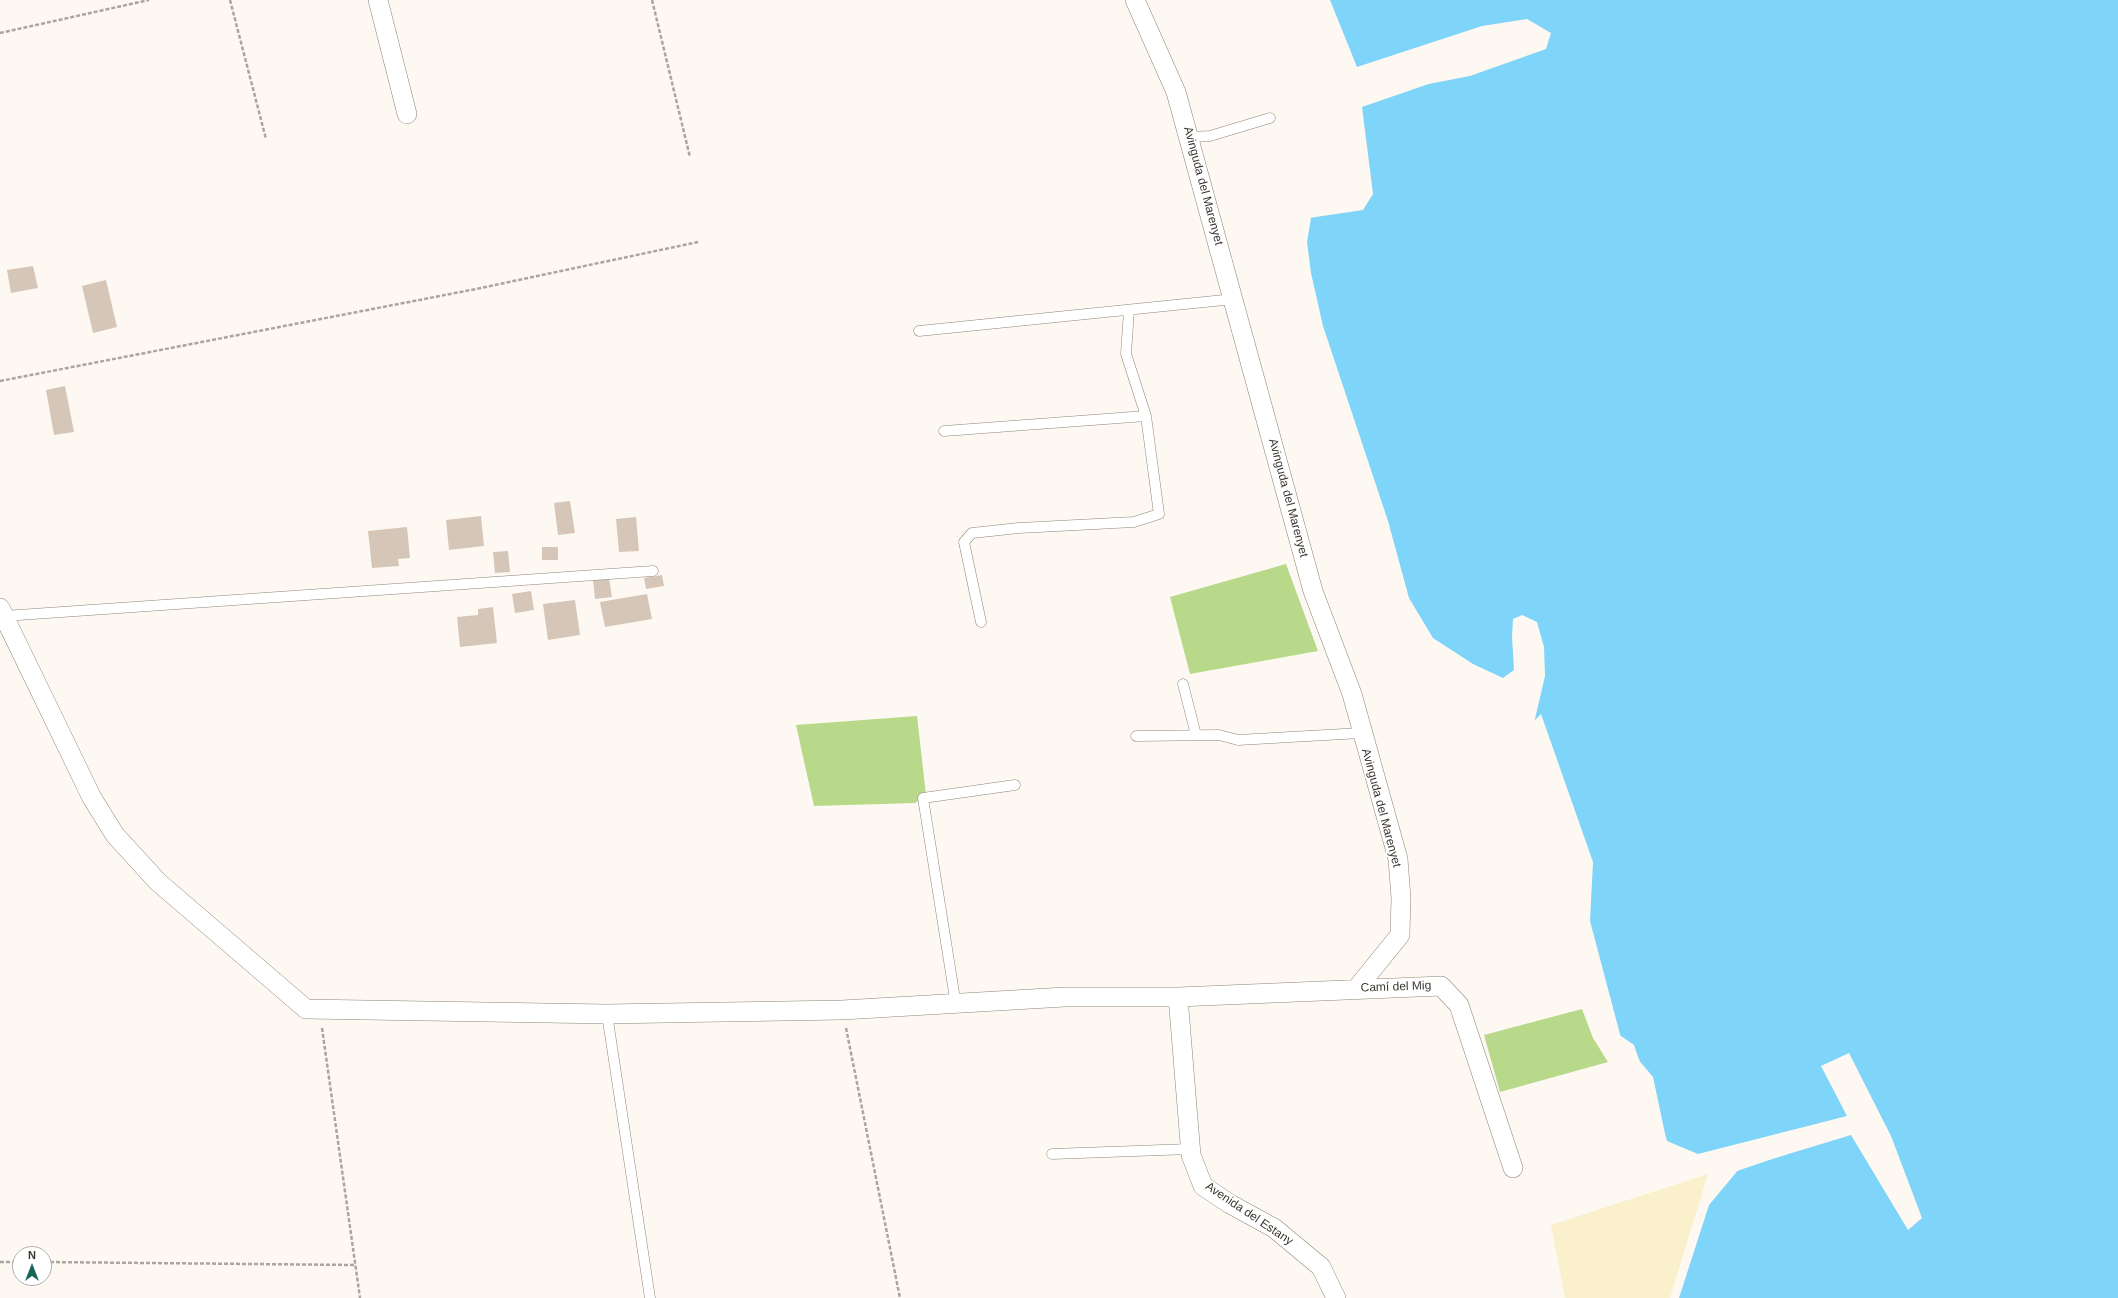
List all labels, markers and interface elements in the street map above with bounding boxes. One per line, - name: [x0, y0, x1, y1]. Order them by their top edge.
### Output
- street label: Avinguda del Marenyet: [1180, 125, 1226, 247]
- street label: Avinguda del Marenyet: [1265, 437, 1311, 559]
- street label: Avinguda del Marenyet: [1358, 747, 1404, 869]
- street label: Camí del Mig: [1360, 979, 1432, 995]
- street label: Avenida del Estany: [1202, 1179, 1296, 1249]
- north arrow: [12, 1246, 52, 1286]
- text: N: [28, 1249, 36, 1261]

